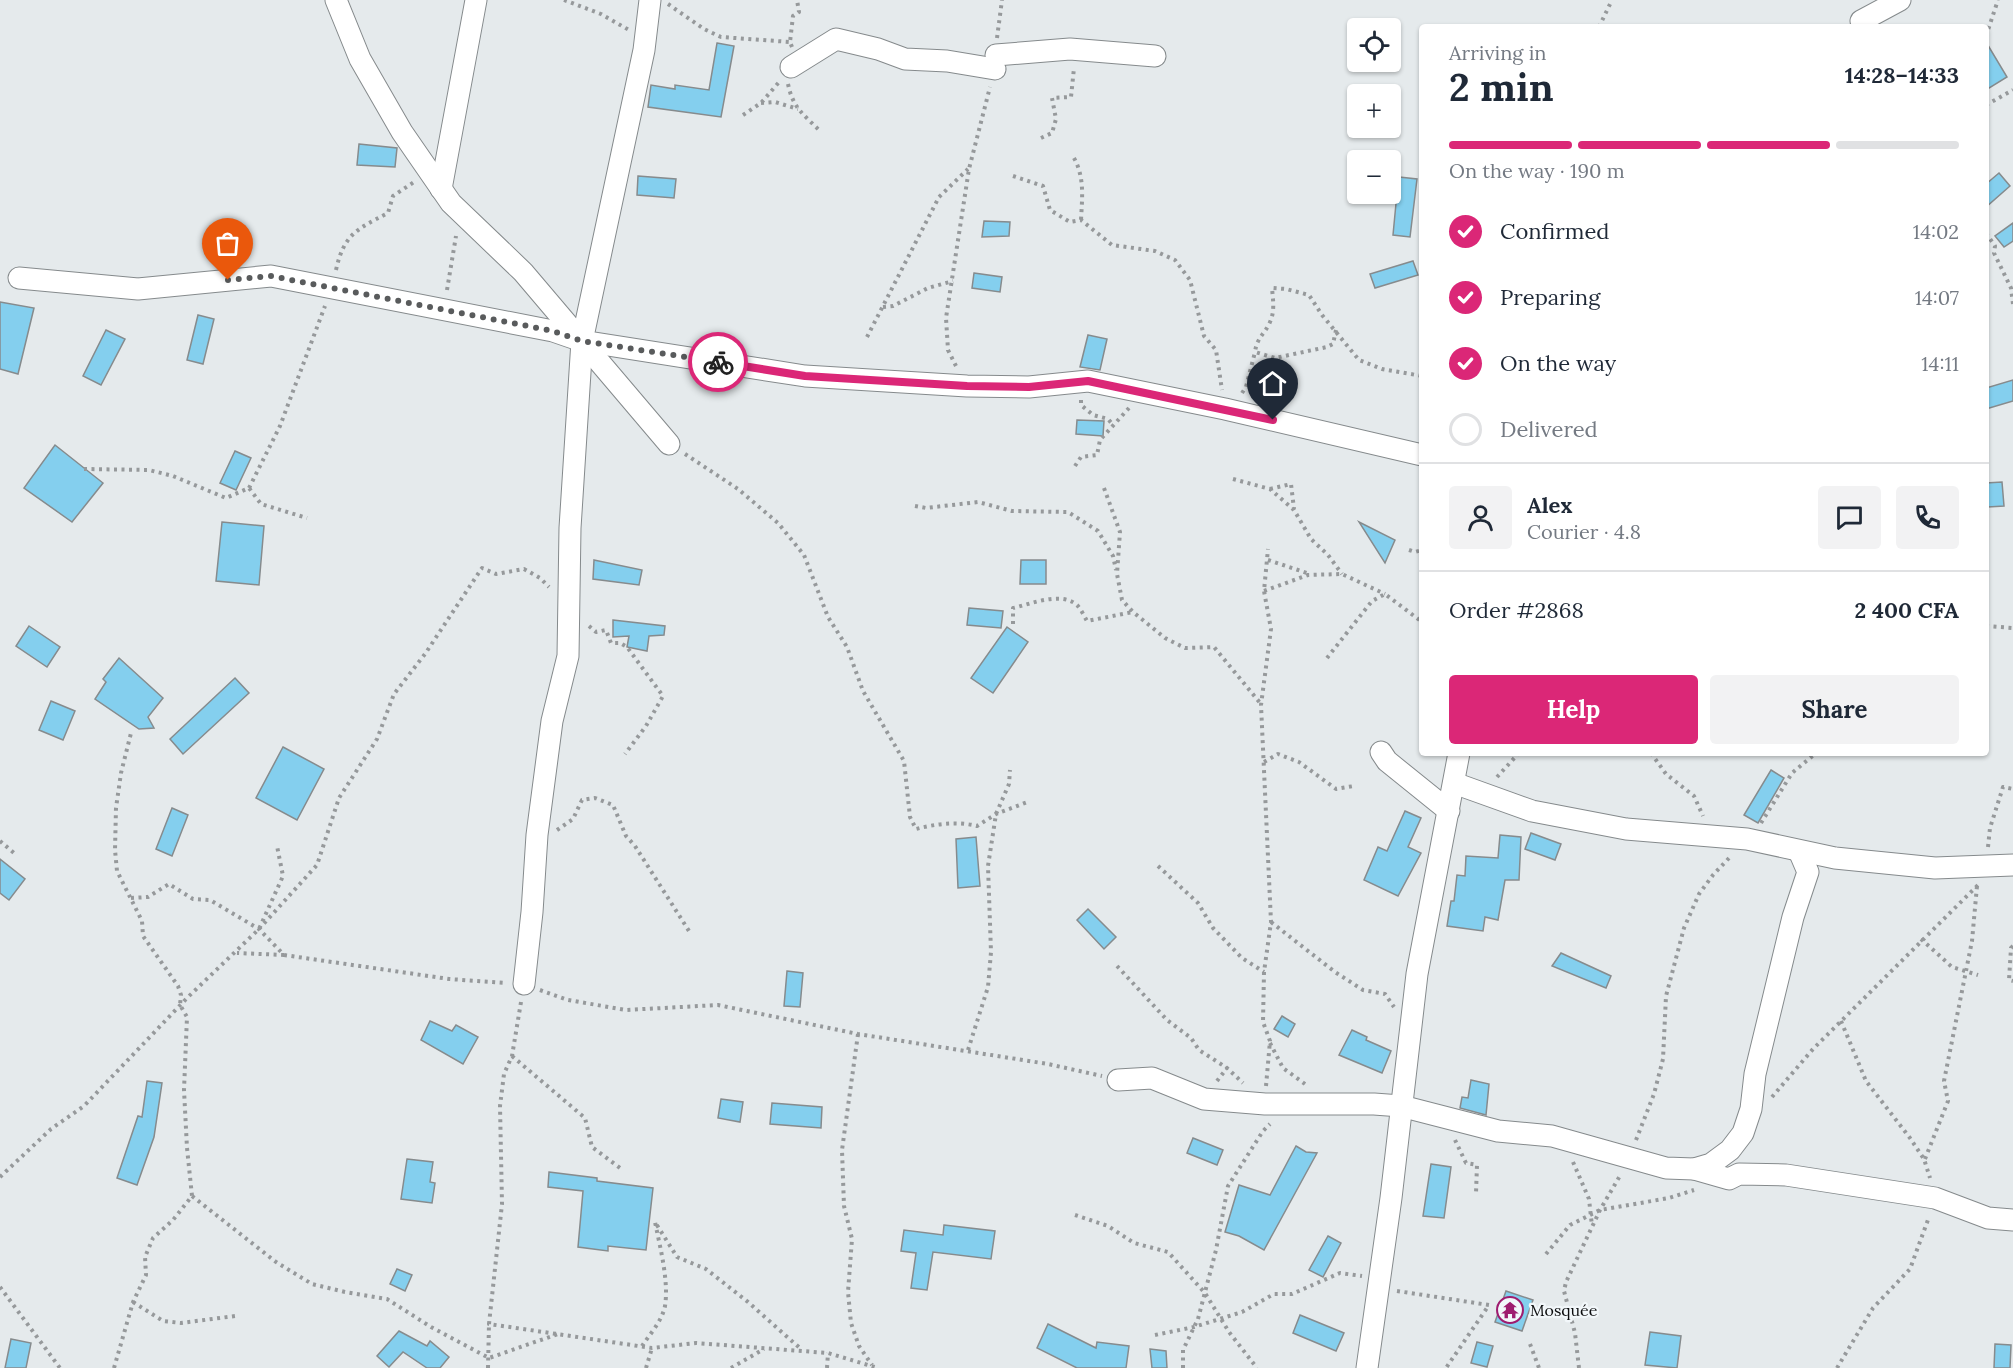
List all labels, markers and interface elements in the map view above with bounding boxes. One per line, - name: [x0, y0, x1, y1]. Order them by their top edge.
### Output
- map controls: [1347, 18, 1401, 204]
- button: locate: [1347, 18, 1401, 72]
- text: Arriving in: [1449, 40, 1546, 65]
- text: 14:28–14:33: [1845, 61, 1959, 89]
- text: 2 min: [1449, 62, 1554, 112]
- button: +: [1347, 84, 1401, 138]
- button: −: [1347, 150, 1401, 204]
- text: On the way · 190 m: [1449, 158, 1625, 183]
- icon: check: [1449, 215, 1482, 248]
- text: Confirmed: [1500, 217, 1609, 245]
- pin: [202, 218, 253, 280]
- text: 14:02: [1913, 219, 1959, 244]
- icon: bag: [211, 227, 244, 260]
- icon: check: [1449, 281, 1482, 314]
- text: Preparing: [1500, 283, 1600, 311]
- text: 14:07: [1915, 285, 1959, 310]
- courier: [688, 332, 748, 392]
- icon: bike: [702, 346, 735, 379]
- icon: check: [1449, 347, 1482, 380]
- text: On the way: [1500, 349, 1616, 377]
- text: 14:11: [1921, 351, 1959, 376]
- pin: [1247, 358, 1298, 420]
- icon: home: [1256, 367, 1289, 400]
- text: Delivered: [1500, 415, 1598, 443]
- button: person: [1449, 486, 1512, 549]
- button: chat: [1818, 486, 1881, 549]
- button: phone: [1896, 486, 1959, 549]
- text: Alex: [1527, 491, 1572, 519]
- text: Courier · 4.8: [1527, 519, 1641, 544]
- text: Order #2868: [1449, 596, 1584, 624]
- text: 2 400 CFA: [1854, 596, 1959, 624]
- button: Help: [1449, 675, 1698, 744]
- button: Share: [1710, 675, 1959, 744]
- temple icon: Mosquée: [1495, 1295, 1525, 1325]
- place label: Mosquée: [1530, 1300, 1598, 1320]

